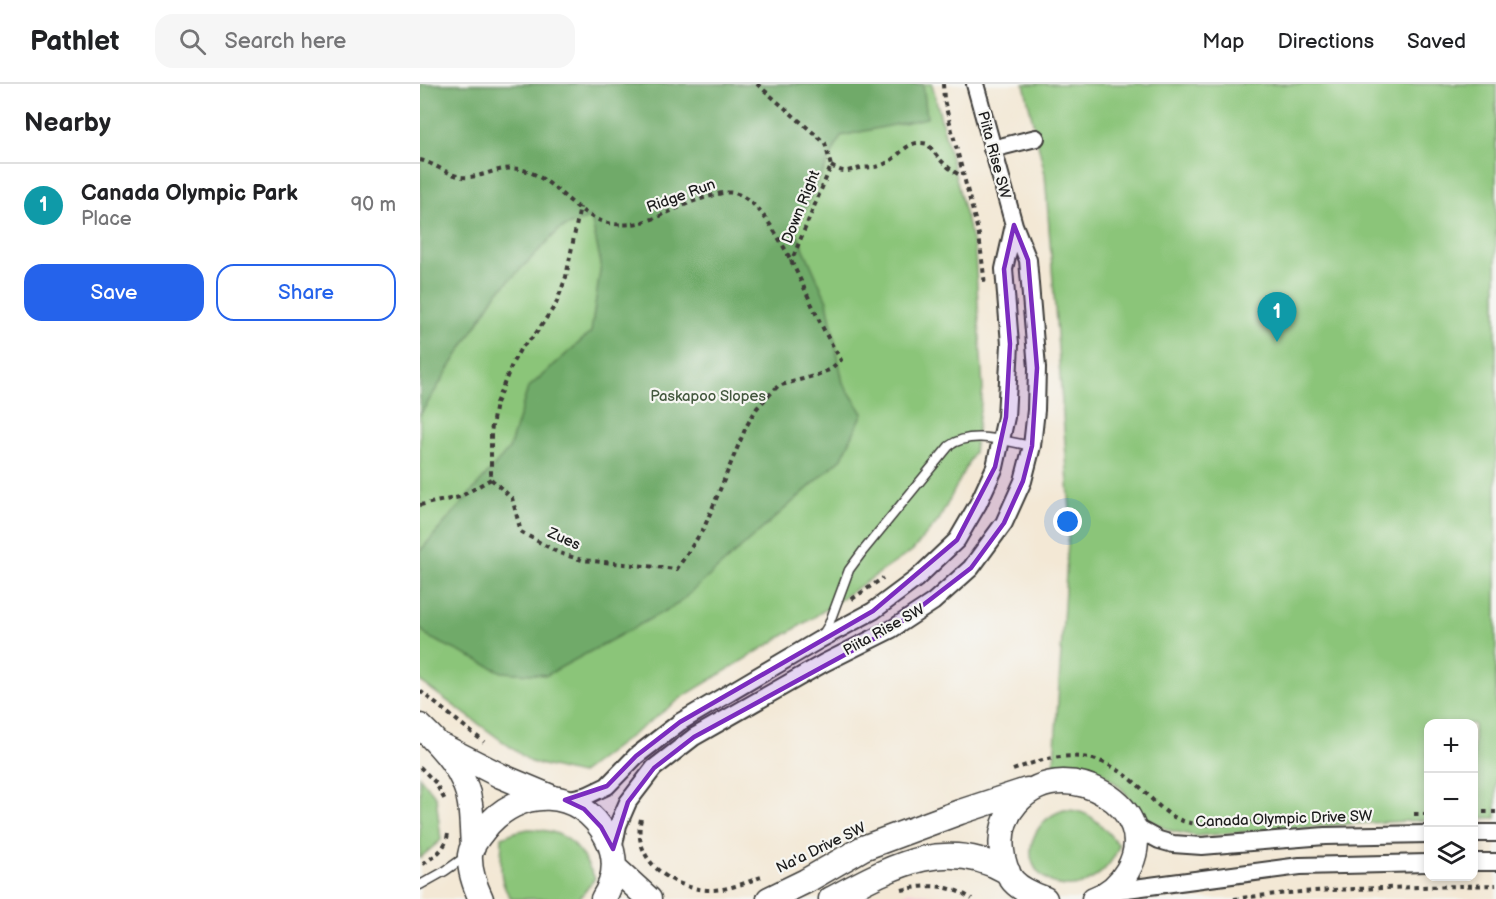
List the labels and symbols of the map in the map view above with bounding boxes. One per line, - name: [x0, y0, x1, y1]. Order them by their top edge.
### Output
- street label: Piita Rise SW: [973, 109, 1015, 201]
- street label: Down Right: [778, 167, 824, 246]
- street label: Ridge Run: [644, 175, 718, 217]
- pin: 1: [1258, 292, 1296, 342]
- park label: Paskapoo Slopes: [650, 387, 766, 406]
- your location: [1053, 507, 1082, 536]
- street label: Zues: [544, 523, 584, 555]
- street label: Piita Rise SW: [840, 600, 928, 660]
- street label: Canada Olympic Drive SW: [1195, 806, 1373, 832]
- street label: Na'a Drive SW: [773, 818, 869, 878]

